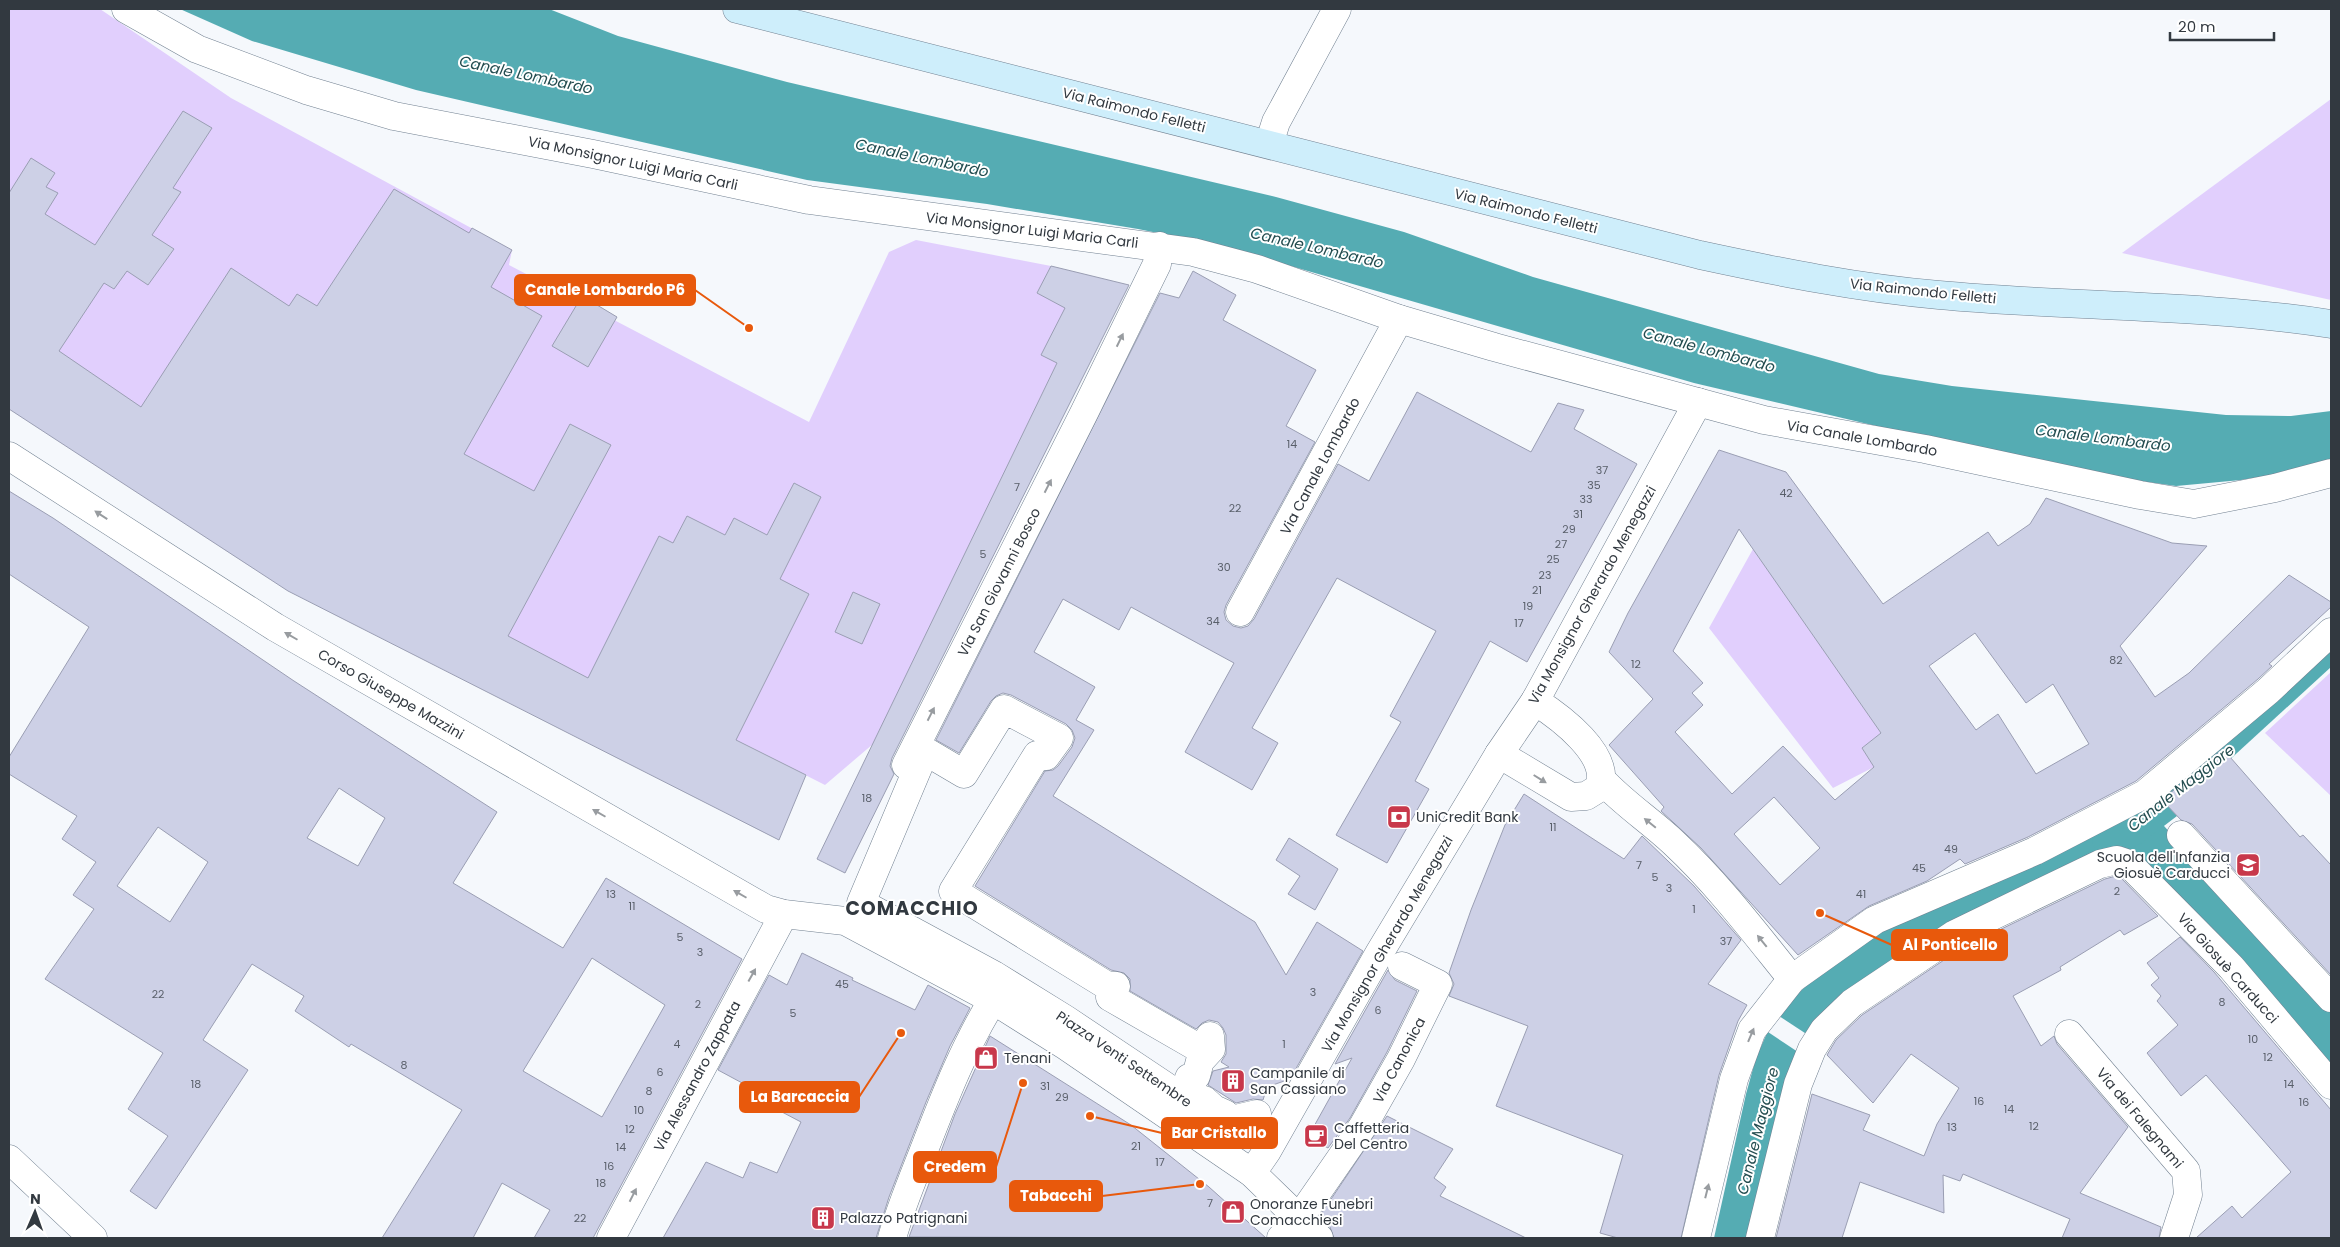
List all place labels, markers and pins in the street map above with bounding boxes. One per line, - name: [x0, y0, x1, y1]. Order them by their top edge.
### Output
- callout: Canale Lombardo P6: [515, 275, 695, 305]
- bank icon: UniCredit Bank: [1386, 804, 1412, 830]
- place label: UniCredit Bank: [1416, 807, 1519, 827]
- place label: Scuola dell'Infanzia Giosuè Carducci: [2097, 847, 2230, 883]
- school or university icon: Scuola dell'Infanzia Giosuè Carducci: [2235, 852, 2261, 878]
- callout: Al Ponticello: [1892, 930, 2007, 960]
- shop icon: Tenani: [973, 1045, 999, 1071]
- place label: Tenani: [1004, 1048, 1051, 1068]
- place label: Campanile di San Cassiano: [1250, 1063, 1346, 1099]
- building icon: Campanile di San Cassiano: [1220, 1068, 1246, 1094]
- callout: La Barcaccia: [740, 1082, 859, 1112]
- callout: Bar Cristallo: [1162, 1118, 1277, 1148]
- place label: Caffetteria Del Centro: [1334, 1118, 1409, 1154]
- cafe icon: Caffetteria Del Centro: [1303, 1123, 1329, 1149]
- callout: Credem: [914, 1152, 996, 1182]
- callout: Tabacchi: [1010, 1181, 1102, 1211]
- place label: Onoranze Funebri Comacchiesi: [1250, 1194, 1373, 1230]
- shop icon: Onoranze Funebri Comacchiesi: [1220, 1199, 1246, 1225]
- building icon: Palazzo Patrignani: [810, 1205, 836, 1231]
- place label: Palazzo Patrignani: [840, 1208, 968, 1228]

